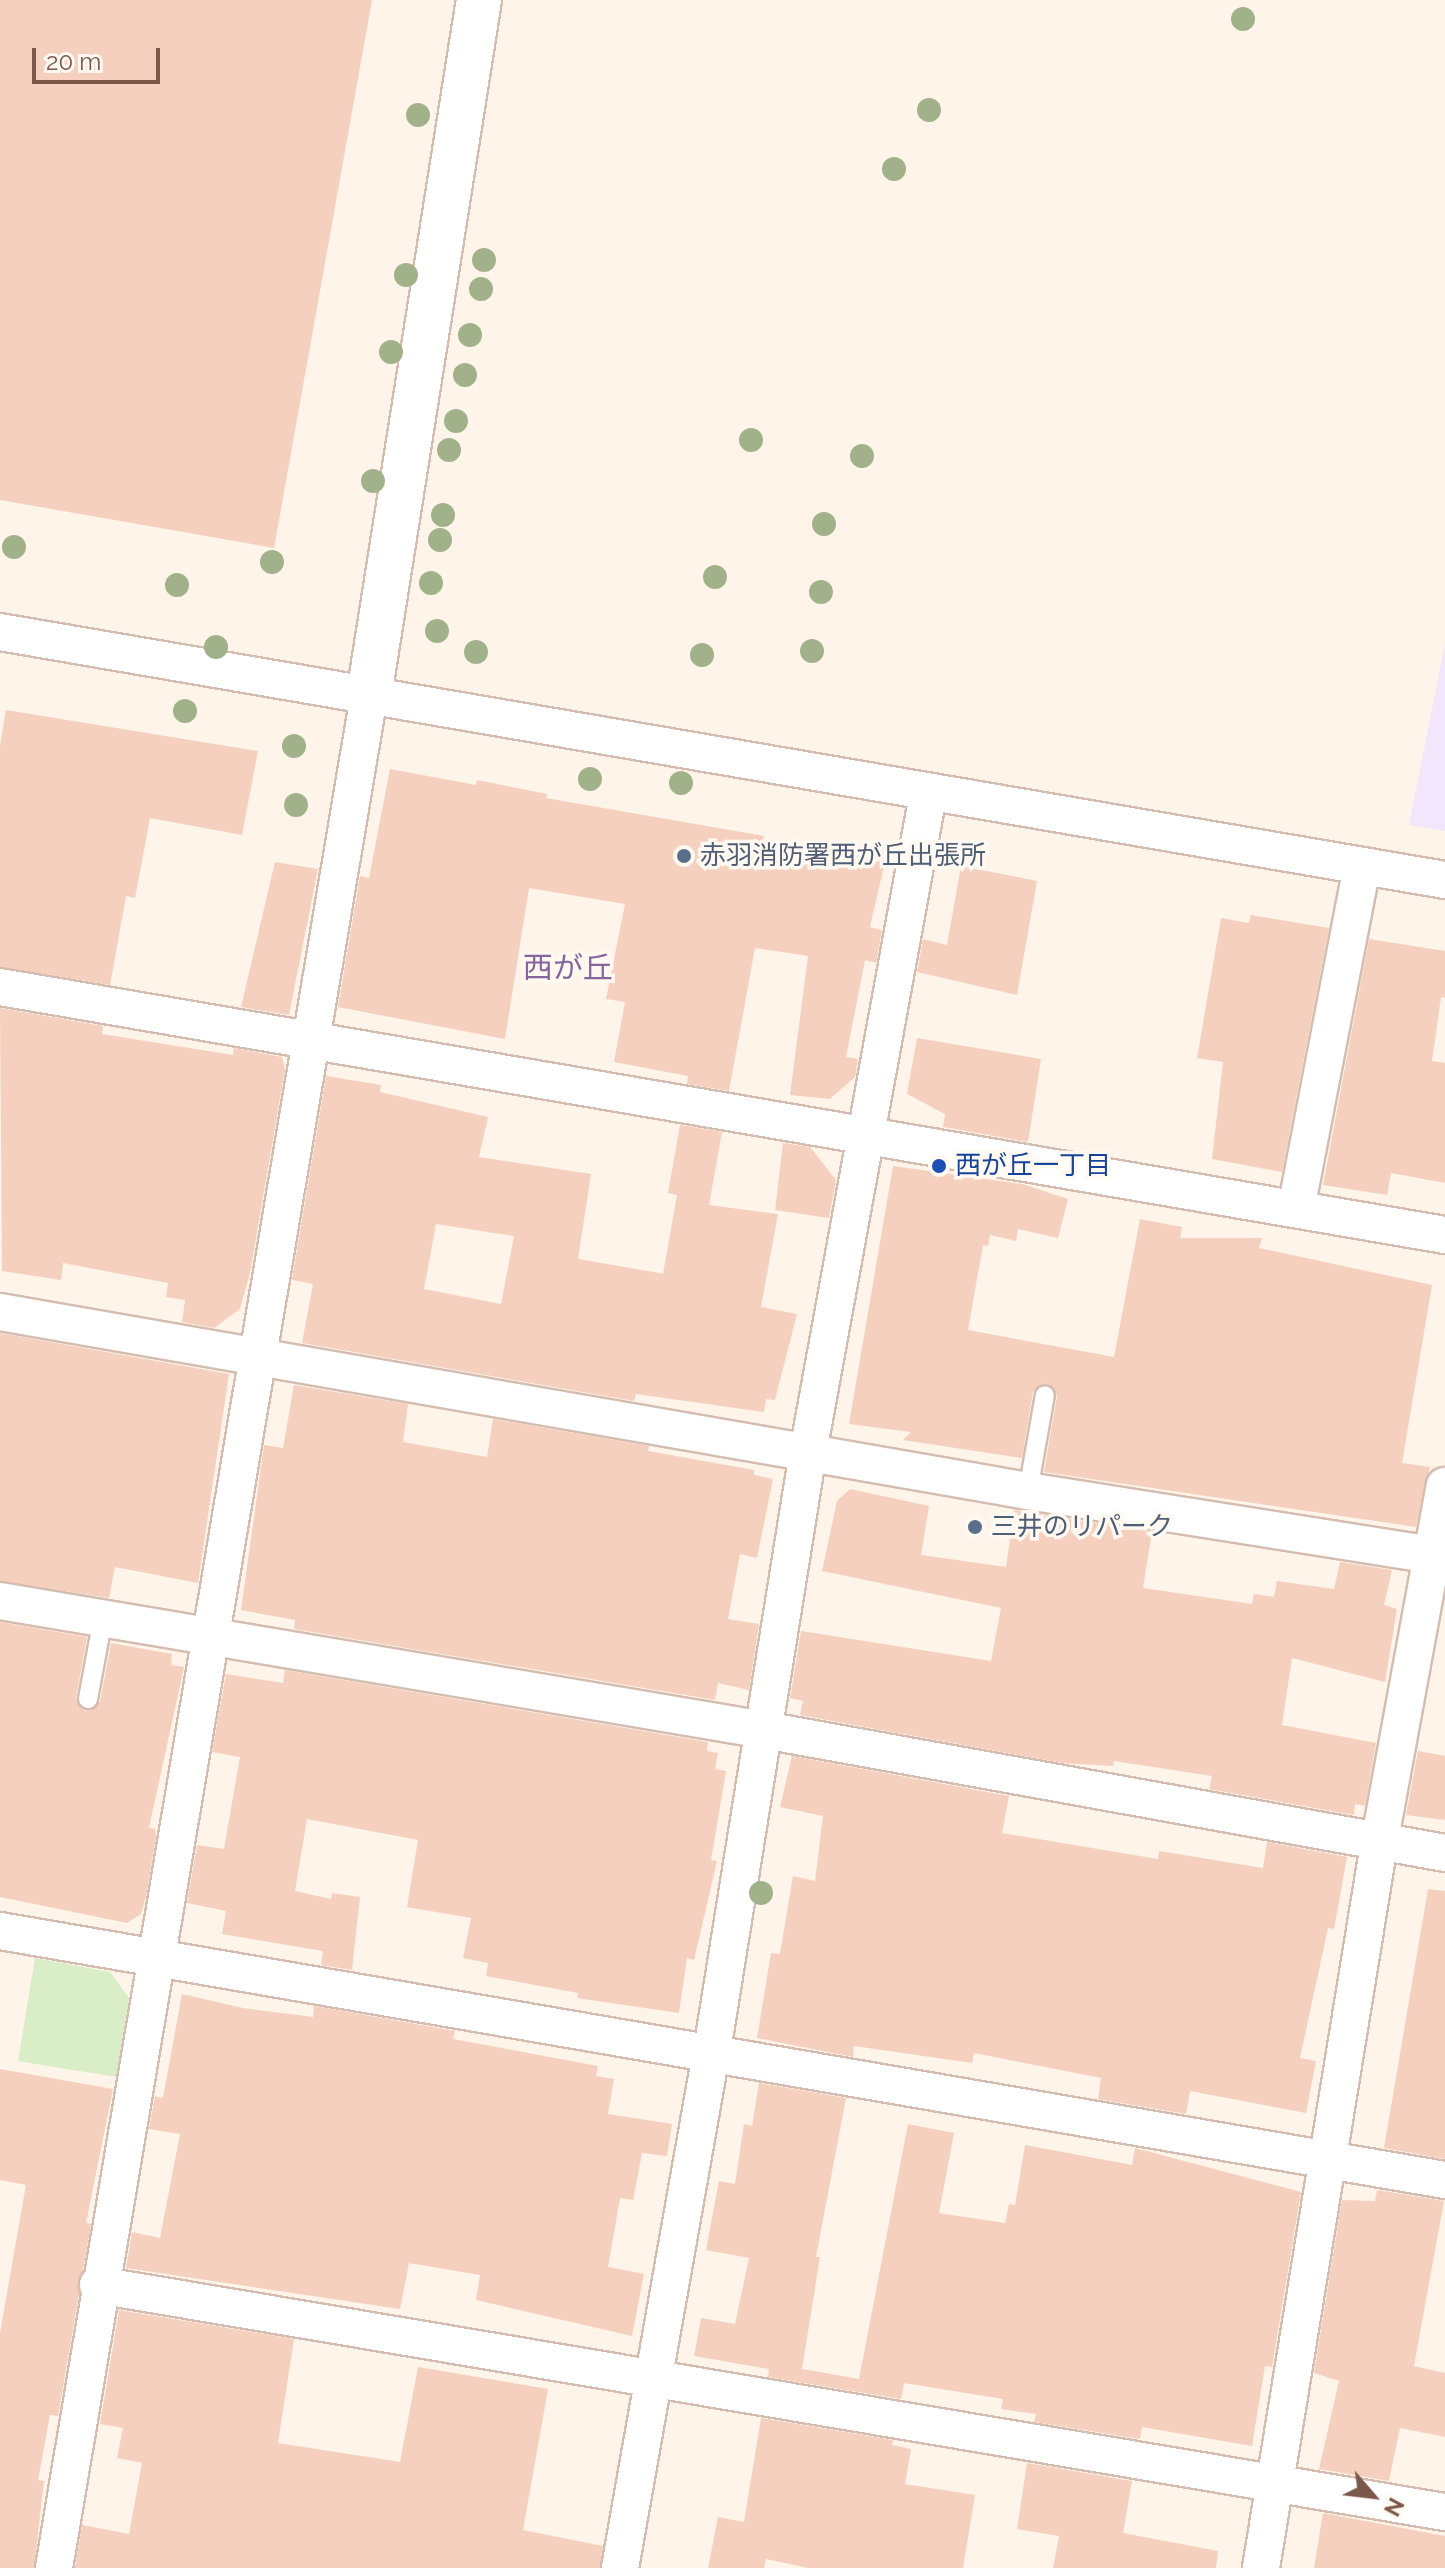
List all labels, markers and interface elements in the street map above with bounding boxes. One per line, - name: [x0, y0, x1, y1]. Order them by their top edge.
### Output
- scale bar: [36, 32, 164, 82]
- text: 20 m: [46, 47, 101, 76]
- place label: 赤羽消防署西が丘出張所: [700, 840, 986, 872]
- marker: 赤羽消防署西が丘出張所: [675, 847, 693, 865]
- district label: 西が丘: [523, 950, 613, 986]
- place label: 西が丘一丁目: [955, 1150, 1111, 1182]
- marker: 西が丘一丁目: [930, 1157, 948, 1175]
- place label: 三井のリパーク: [991, 1511, 1173, 1543]
- marker: 三井のリパーク: [966, 1518, 984, 1536]
- north arrow: [1333, 2456, 1413, 2536]
- text: N: [1379, 2494, 1410, 2521]

